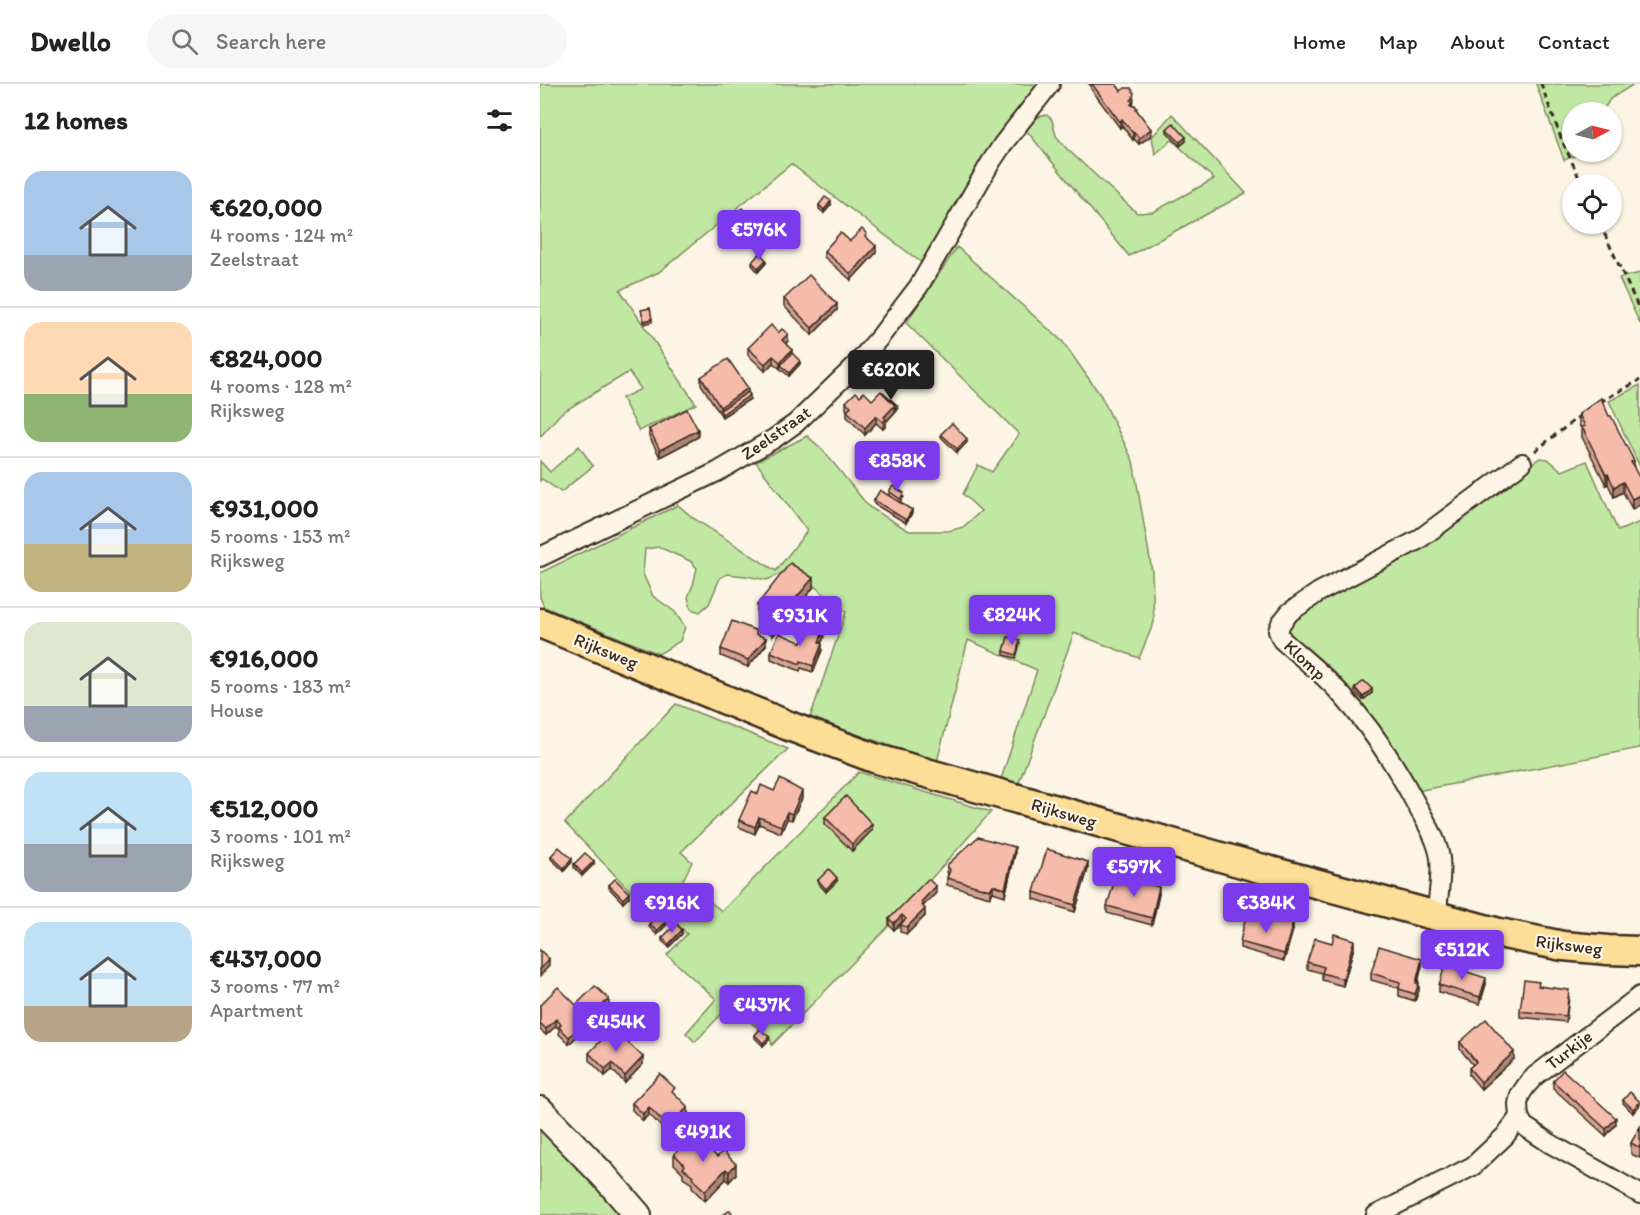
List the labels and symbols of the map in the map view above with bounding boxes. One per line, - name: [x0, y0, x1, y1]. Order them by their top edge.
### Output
- north arrow: [1562, 102, 1622, 162]
- pin: €576K: [717, 210, 801, 261]
- pin: €620K: [849, 350, 933, 401]
- street label: Zeelstraat: [737, 401, 815, 465]
- pin: €858K: [855, 441, 939, 492]
- pin: €824K: [970, 595, 1054, 646]
- pin: €931K: [758, 596, 842, 647]
- street label: Rijksweg: [571, 628, 642, 674]
- street label: Klomp: [1279, 635, 1331, 685]
- street label: Rijksweg: [1029, 793, 1100, 833]
- pin: €597K: [1092, 847, 1176, 898]
- pin: €916K: [630, 883, 714, 934]
- pin: €384K: [1224, 883, 1308, 934]
- pin: €512K: [1420, 930, 1504, 981]
- street label: Rijksweg: [1534, 930, 1605, 960]
- pin: €437K: [720, 985, 804, 1036]
- pin: €454K: [574, 1002, 658, 1053]
- street label: Turkije: [1541, 1025, 1597, 1075]
- pin: €491K: [661, 1112, 745, 1163]

